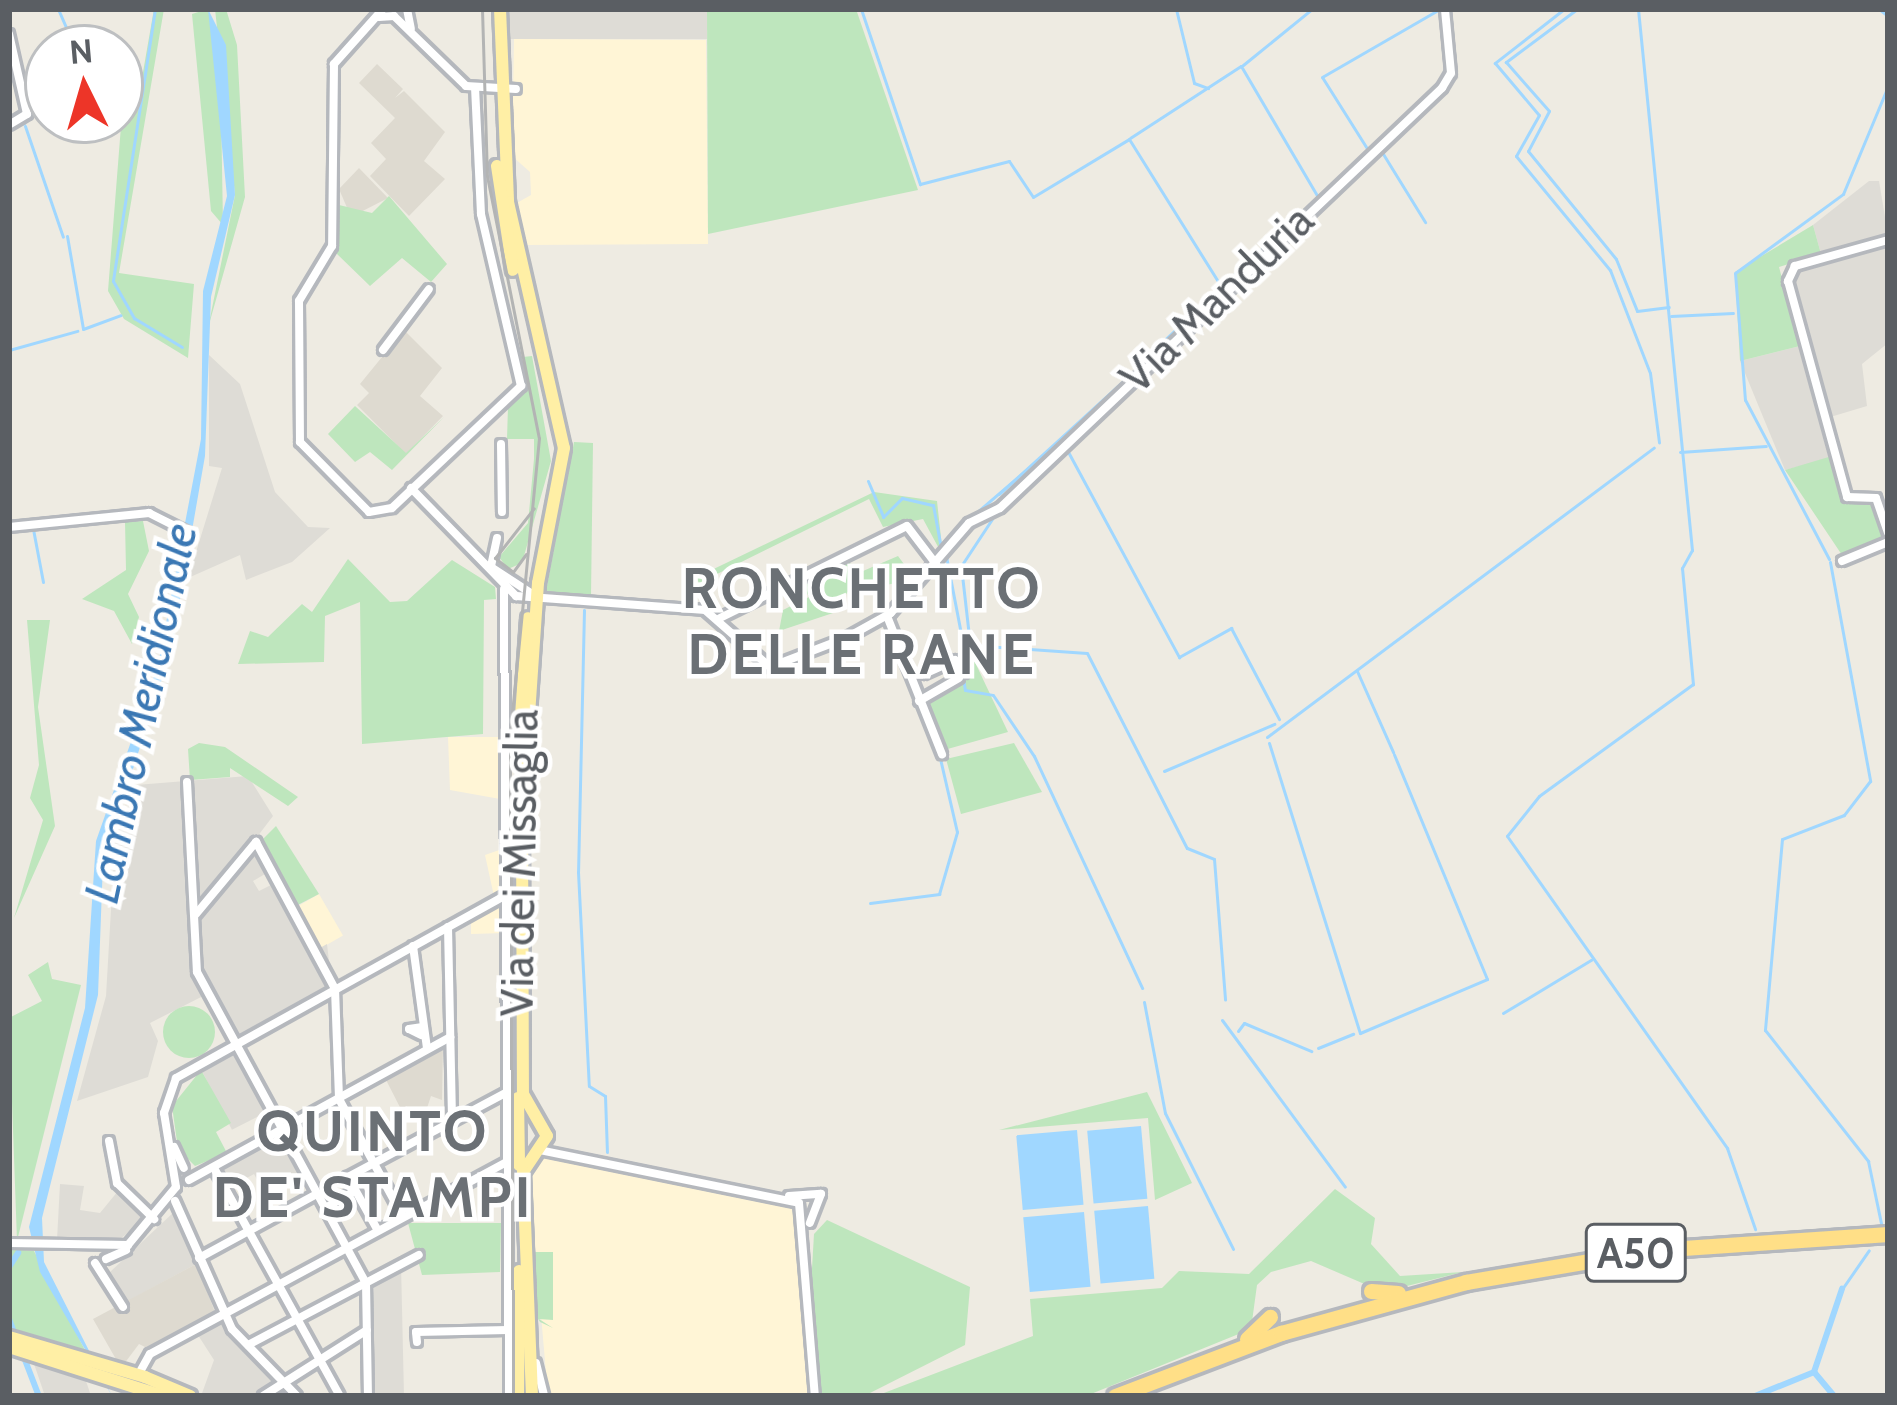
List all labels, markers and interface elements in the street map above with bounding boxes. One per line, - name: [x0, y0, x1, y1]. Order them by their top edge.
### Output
- north arrow: [24, 24, 144, 144]
- text: N: [68, 30, 94, 72]
- street label: Via Manduria: [1109, 194, 1325, 404]
- water label: Lambro Meridionale: [73, 518, 209, 908]
- district label: RONCHETTO DELLE RANE: [681, 554, 1043, 688]
- street label: Via dei Missaglia: [490, 709, 550, 1017]
- district label: QUINTO DE' STAMPI: [212, 1097, 534, 1231]
- road number: A50: [1582, 1217, 1690, 1289]

